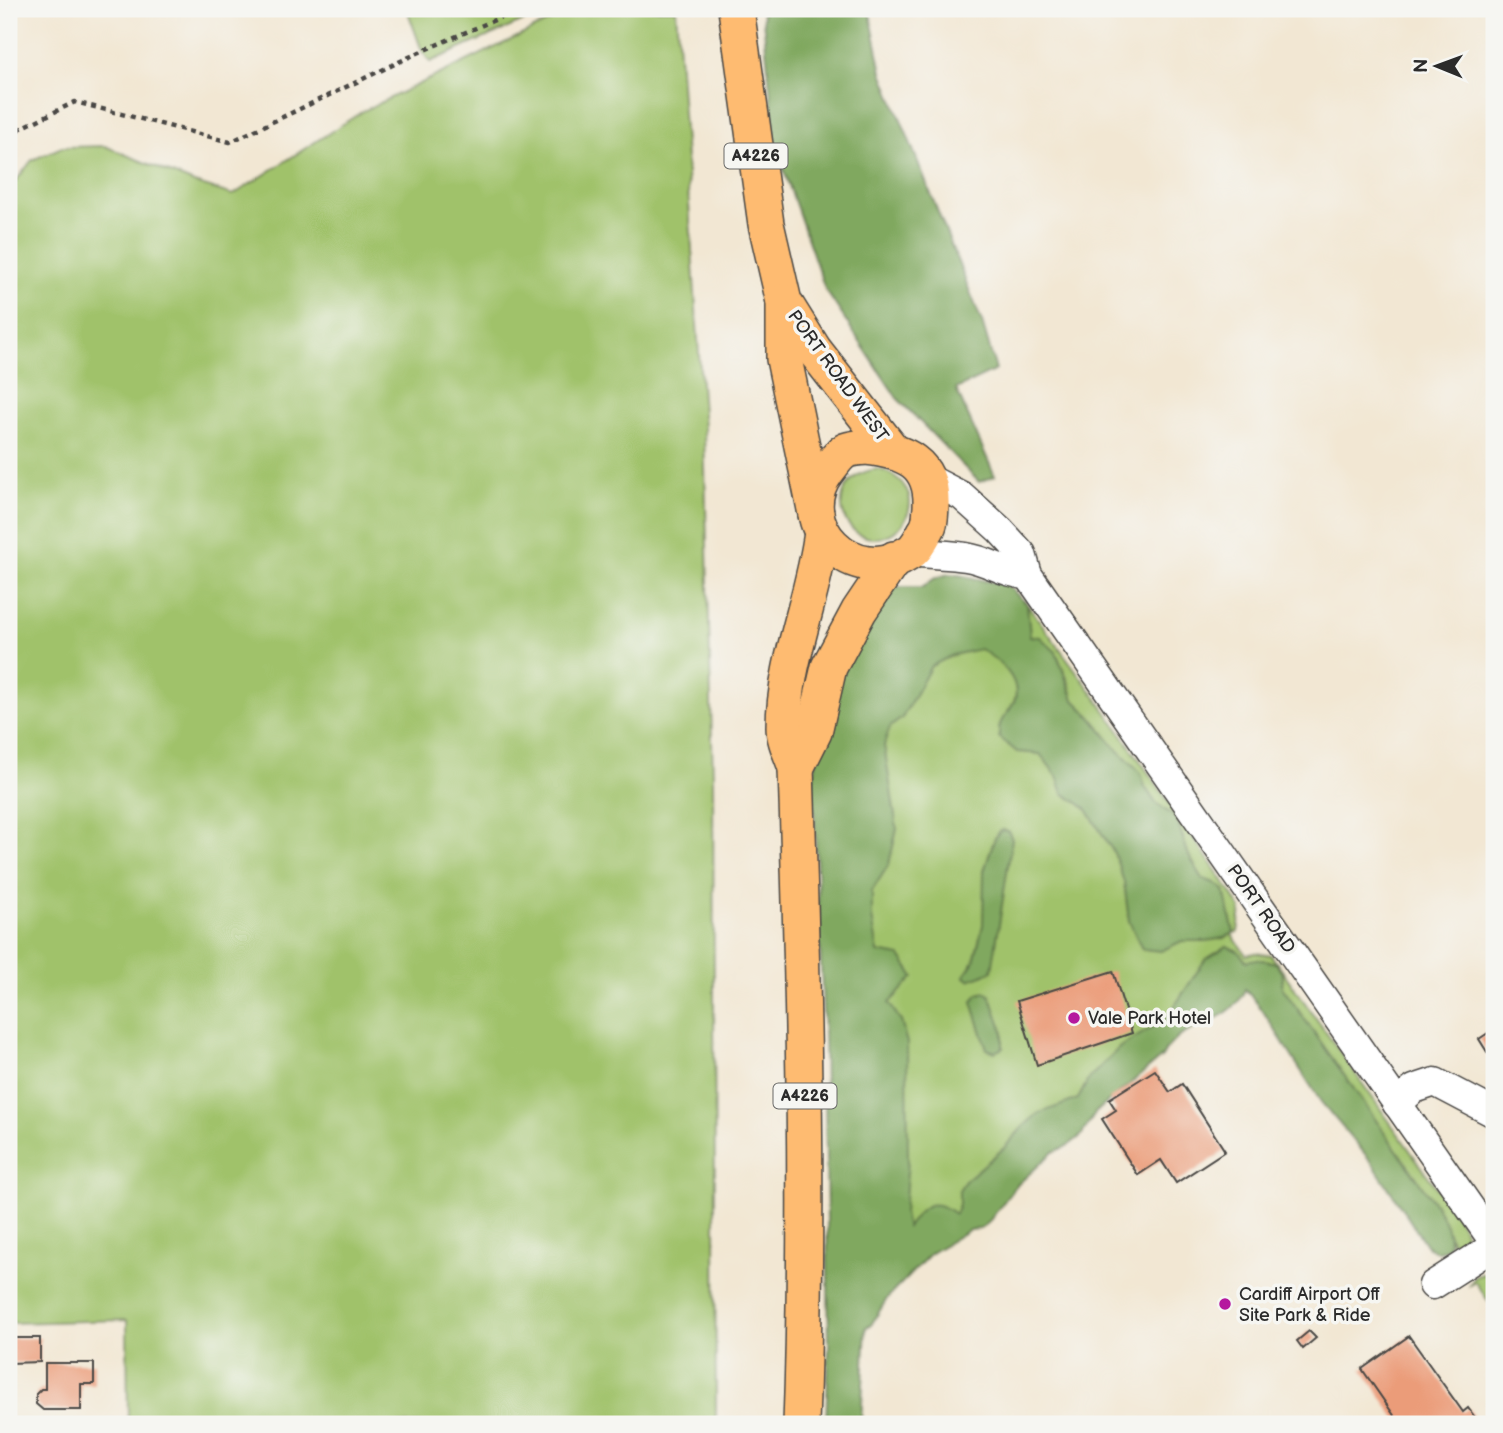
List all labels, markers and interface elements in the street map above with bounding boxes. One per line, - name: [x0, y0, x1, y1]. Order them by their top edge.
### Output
- north arrow: [1402, 32, 1472, 102]
- text: N: [1410, 58, 1433, 73]
- road number: A4226: [724, 144, 788, 168]
- street label: PORT ROAD WEST: [783, 306, 893, 446]
- street label: PORT ROAD: [1223, 861, 1299, 957]
- place label: Vale Park Hotel: [1088, 1008, 1211, 1029]
- marker: Vale Park Hotel: [1066, 1010, 1082, 1026]
- road number: A4226: [774, 1084, 836, 1108]
- place label: Cardiff Airport Off Site Park & Ride: [1239, 1284, 1380, 1326]
- marker: Cardiff Airport Off Site Park & Ride: [1217, 1296, 1233, 1312]

